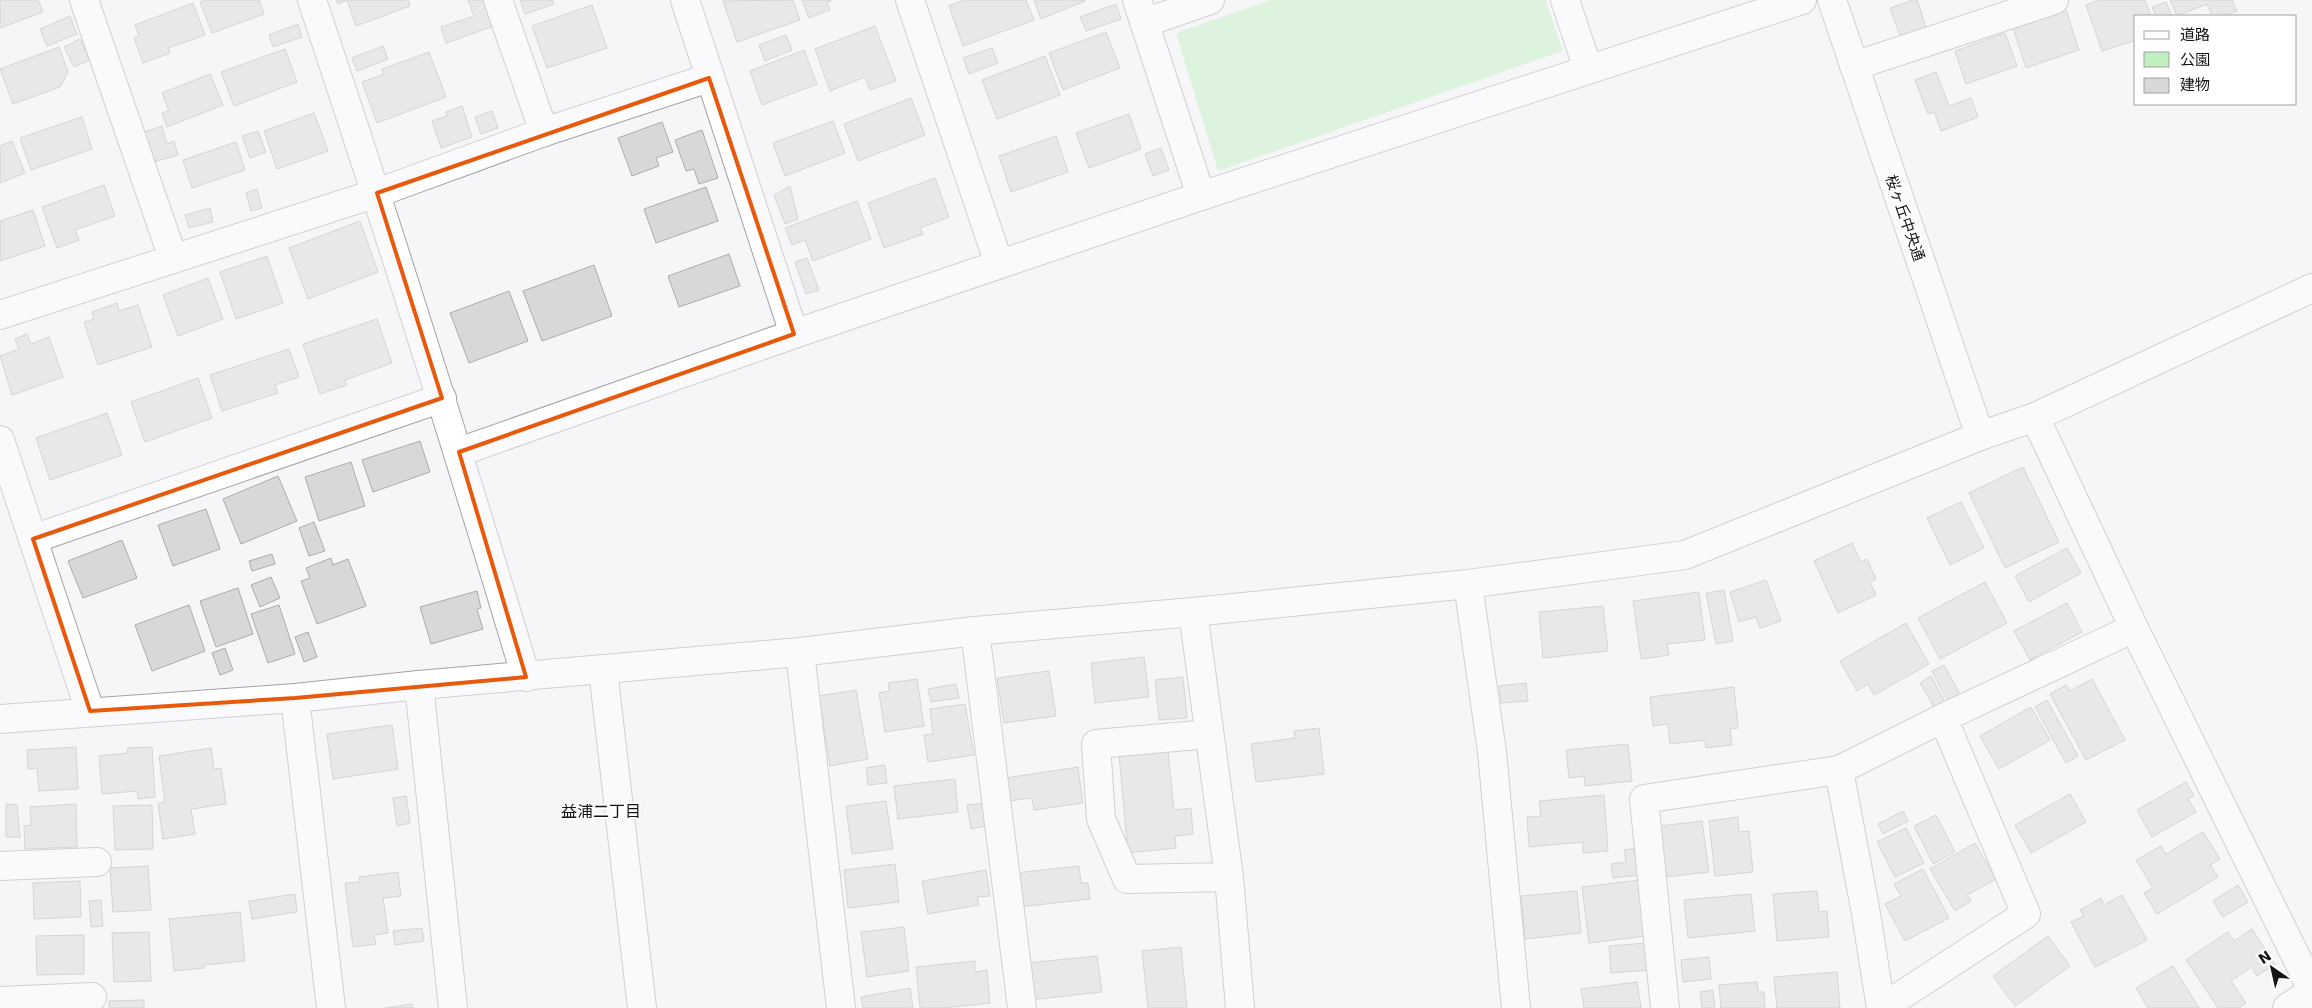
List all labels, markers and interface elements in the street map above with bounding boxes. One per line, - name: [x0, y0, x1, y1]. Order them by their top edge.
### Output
- legend: [2134, 15, 2297, 105]
- text: 道路: [2180, 26, 2210, 44]
- text: 公園: [2180, 51, 2210, 69]
- text: 建物: [2180, 76, 2210, 94]
- street label: 桜ヶ丘中央通: [1882, 173, 1928, 263]
- district label: 益浦二丁目: [561, 802, 641, 821]
- north arrow: [2247, 943, 2297, 993]
- text: N: [2255, 947, 2274, 967]

